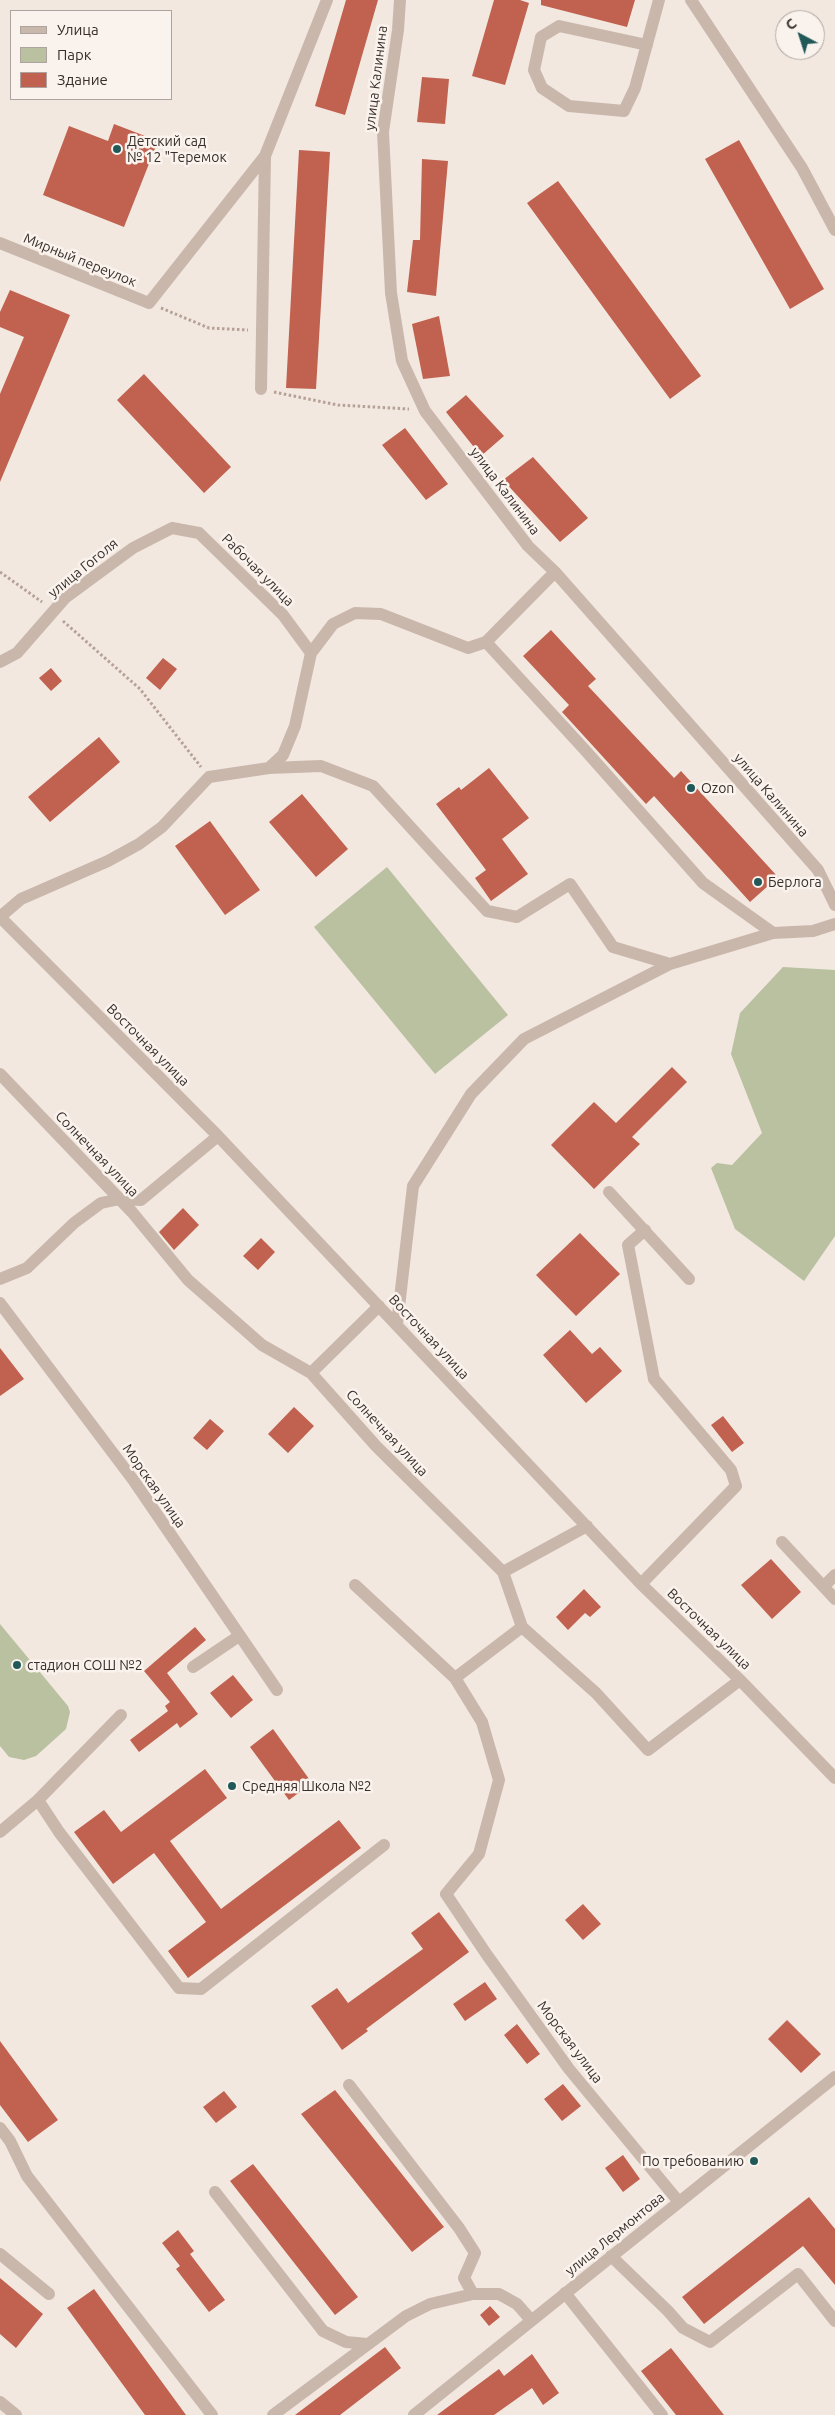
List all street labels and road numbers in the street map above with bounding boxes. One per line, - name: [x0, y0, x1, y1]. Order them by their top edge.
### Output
- street label: улица Калинина: [361, 25, 391, 131]
- street label: Мирный переулок: [21, 230, 139, 290]
- street label: улица Калинина: [467, 444, 543, 538]
- street label: Рабочая улица: [218, 530, 298, 610]
- street label: улица Гоголя: [45, 535, 121, 601]
- street label: улица Калинина: [730, 750, 812, 840]
- street label: Восточная улица: [103, 1000, 193, 1090]
- street label: Солнечная улица: [52, 1108, 142, 1200]
- street label: Восточная улица: [385, 1291, 473, 1383]
- street label: Солнечная улица: [342, 1386, 432, 1480]
- street label: Морская улица: [119, 1441, 189, 1531]
- street label: Восточная улица: [664, 1585, 754, 1673]
- street label: Морская улица: [534, 1998, 606, 2086]
- street label: улица Лермонтова: [562, 2189, 668, 2279]

